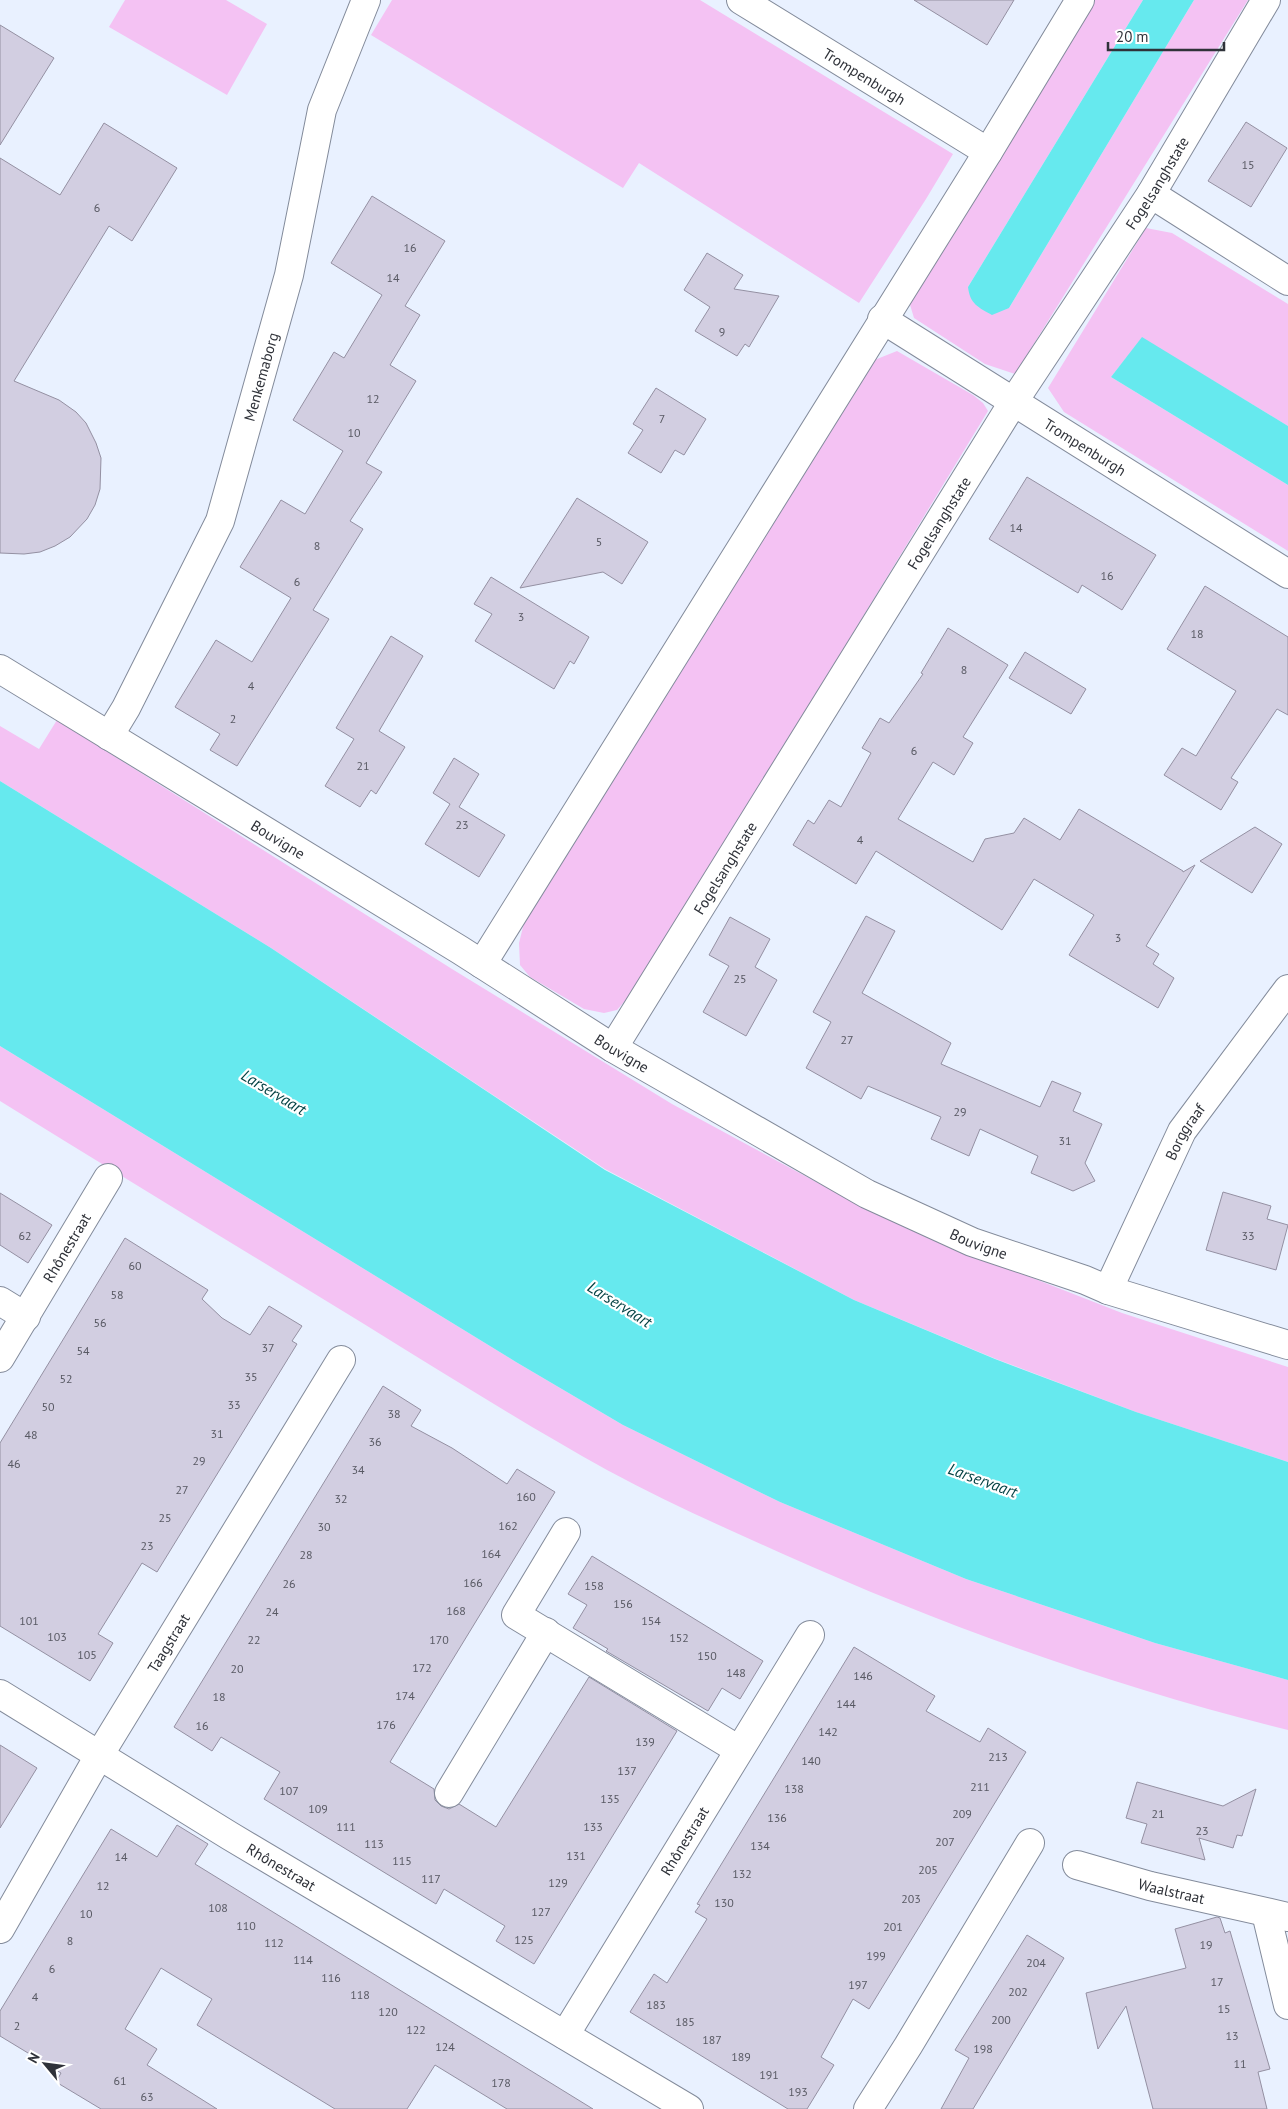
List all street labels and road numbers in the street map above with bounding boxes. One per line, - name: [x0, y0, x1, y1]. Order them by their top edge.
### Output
- street label: Trompenburgh: [820, 43, 909, 109]
- street label: Fogelsanghstate: [1121, 133, 1193, 233]
- street label: Menkemaborg: [239, 330, 282, 423]
- street label: Trompenburgh: [1041, 414, 1130, 480]
- street label: Fogelsanghstate: [903, 473, 974, 573]
- street label: Bouvigne: [248, 815, 309, 863]
- street label: Fogelsanghstate: [689, 818, 761, 918]
- street label: Bouvigne: [591, 1029, 653, 1076]
- street label: Borggraaf: [1160, 1099, 1210, 1163]
- street label: Rhônestraat: [38, 1209, 94, 1286]
- street label: Bouvigne: [947, 1224, 1010, 1263]
- street label: Taagstraat: [143, 1610, 193, 1676]
- street label: Rhônestraat: [656, 1803, 712, 1879]
- street label: Rhônestraat: [243, 1839, 320, 1895]
- street label: Waalstraat: [1136, 1874, 1207, 1908]

